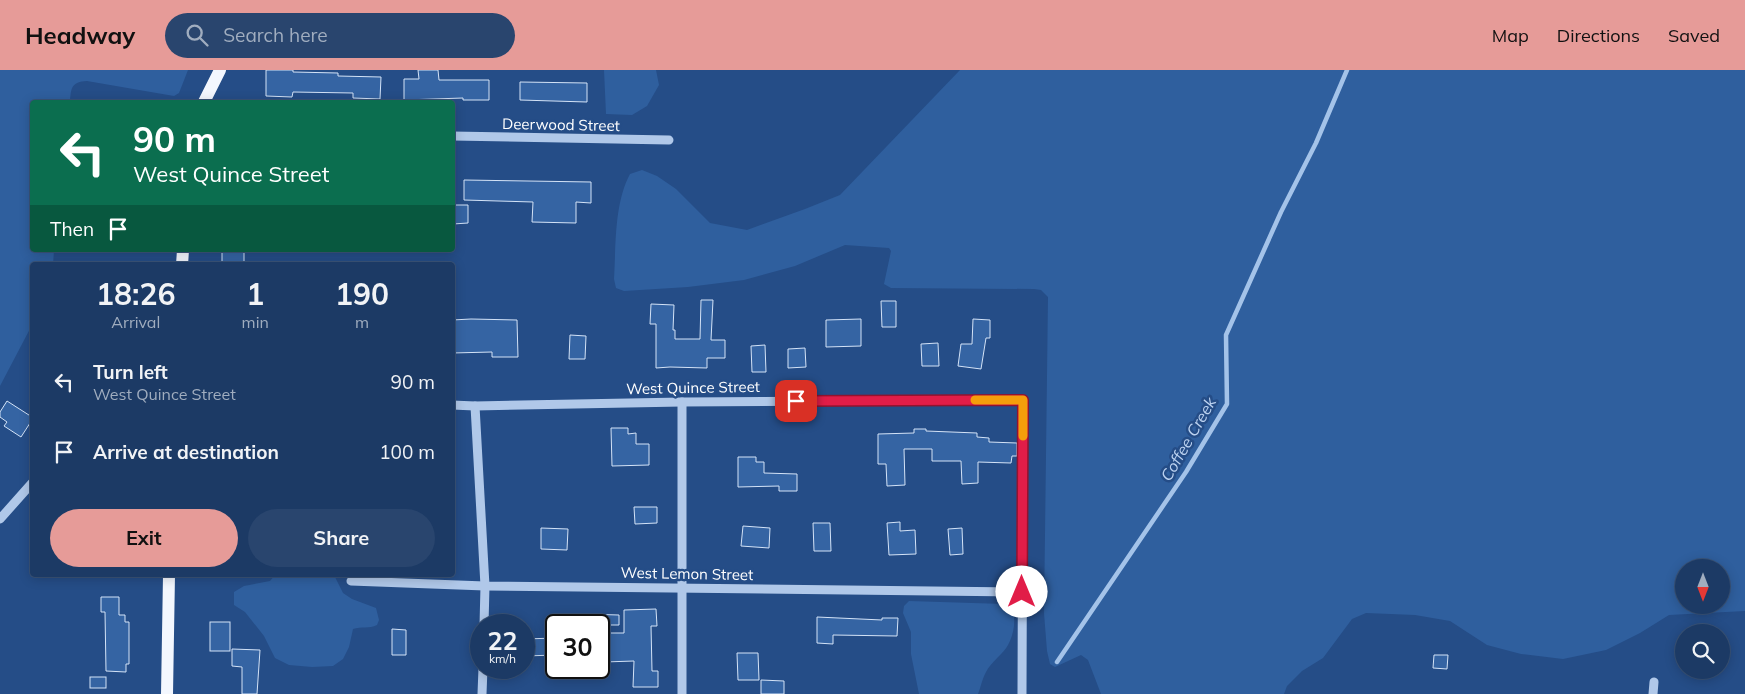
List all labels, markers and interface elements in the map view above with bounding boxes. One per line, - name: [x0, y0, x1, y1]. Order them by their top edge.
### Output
- search box: [165, 13, 515, 58]
- text: Headway: [25, 20, 135, 50]
- icon: search: [183, 21, 211, 49]
- text: Search here: [223, 23, 328, 47]
- text: Map: [1492, 24, 1529, 47]
- text: Directions: [1557, 24, 1640, 47]
- text: Saved: [1668, 24, 1720, 47]
- street label: Deerwood Street: [502, 114, 620, 135]
- text: 90 m: [133, 117, 216, 161]
- icon: left: [50, 120, 115, 185]
- text: West Quince Street: [133, 160, 329, 188]
- icon: arrive: [104, 215, 132, 243]
- text: Then: [50, 217, 94, 241]
- text: 18:26: [96, 275, 176, 313]
- text: 1: [246, 275, 264, 313]
- text: 190: [335, 275, 389, 313]
- text: Arrival: [111, 312, 160, 332]
- text: min: [242, 312, 269, 332]
- text: m: [355, 312, 369, 332]
- text: Turn left: [93, 360, 168, 384]
- icon: left: [50, 368, 78, 396]
- text: 90 m: [391, 370, 435, 394]
- street label: West Quince Street: [626, 377, 760, 398]
- pin: [775, 380, 817, 422]
- text: West Quince Street: [93, 384, 236, 404]
- icon: arrive: [782, 387, 810, 415]
- water label: Coffee Creek: [1156, 393, 1220, 485]
- icon: arrive: [50, 438, 78, 466]
- text: Arrive at destination: [93, 440, 279, 464]
- text: 100 m: [379, 440, 435, 464]
- button: Exit: [50, 509, 238, 567]
- button: Share: [248, 509, 435, 567]
- north arrow: [1675, 559, 1730, 614]
- map controls: [1675, 559, 1730, 679]
- street label: West Lemon Street: [621, 563, 754, 584]
- position arrow: [995, 565, 1047, 617]
- speed limit sign: 30: [545, 614, 610, 679]
- button: search: [1675, 624, 1730, 679]
- text: 22: [487, 625, 518, 656]
- text: km/h: [489, 651, 516, 666]

